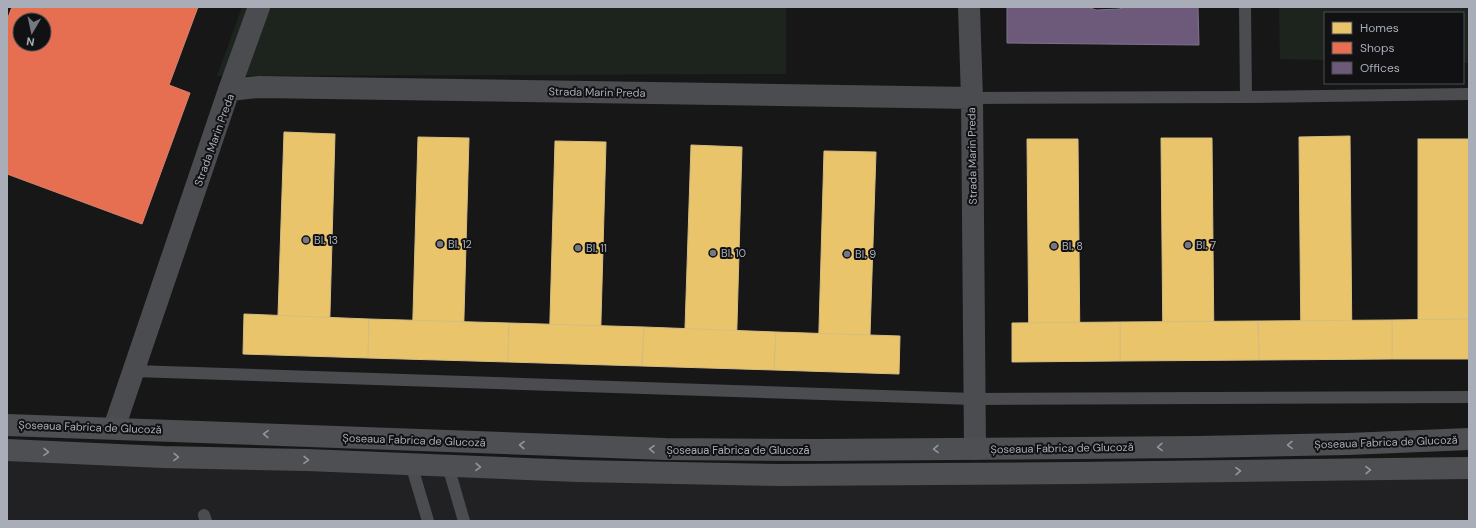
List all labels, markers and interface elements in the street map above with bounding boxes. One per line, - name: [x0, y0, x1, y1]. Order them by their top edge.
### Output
- north arrow: [12, 12, 52, 52]
- legend: [1324, 12, 1464, 84]
- text: Homes: [1360, 20, 1399, 36]
- text: N: [25, 34, 35, 49]
- text: Shops: [1360, 40, 1395, 56]
- text: Offices: [1360, 60, 1400, 76]
- street label: Strada Marin Preda: [548, 84, 646, 100]
- street label: Strada Marin Preda: [191, 92, 237, 188]
- street label: Strada Marin Preda: [964, 107, 980, 205]
- place label: Bl. 13: [314, 233, 338, 247]
- marker: Bl. 13: [301, 235, 311, 245]
- place label: Bl. 12: [448, 237, 472, 251]
- place label: Bl. 7: [1196, 238, 1216, 252]
- marker: Bl. 12: [435, 239, 445, 249]
- place label: Bl. 8: [1062, 239, 1083, 253]
- marker: Bl. 7: [1183, 240, 1193, 250]
- place label: Bl. 11: [586, 241, 607, 255]
- marker: Bl. 8: [1049, 241, 1059, 251]
- marker: Bl. 11: [573, 243, 583, 253]
- place label: Bl. 10: [721, 246, 746, 260]
- place label: Bl. 9: [855, 247, 876, 261]
- marker: Bl. 10: [708, 248, 718, 258]
- marker: Bl. 9: [842, 249, 852, 259]
- street label: Șoseaua Fabrica de Glucoză: [18, 418, 162, 436]
- one-way arrow: [263, 430, 269, 438]
- street label: Șoseaua Fabrica de Glucoză: [342, 431, 486, 449]
- street label: Șoseaua Fabrica de Glucoză: [1314, 433, 1458, 451]
- one-way arrow: [519, 440, 525, 449]
- street label: Șoseaua Fabrica de Glucoză: [990, 440, 1134, 456]
- one-way arrow: [1287, 441, 1293, 449]
- street label: Șoseaua Fabrica de Glucoză: [666, 443, 810, 457]
- one-way arrow: [1157, 443, 1163, 451]
- one-way arrow: [649, 445, 655, 453]
- one-way arrow: [933, 445, 939, 453]
- one-way arrow: [43, 448, 49, 456]
- one-way arrow: [173, 453, 179, 461]
- one-way arrow: [303, 456, 309, 464]
- one-way arrow: [475, 463, 481, 471]
- one-way arrow: [1365, 466, 1371, 474]
- one-way arrow: [1235, 467, 1241, 475]

